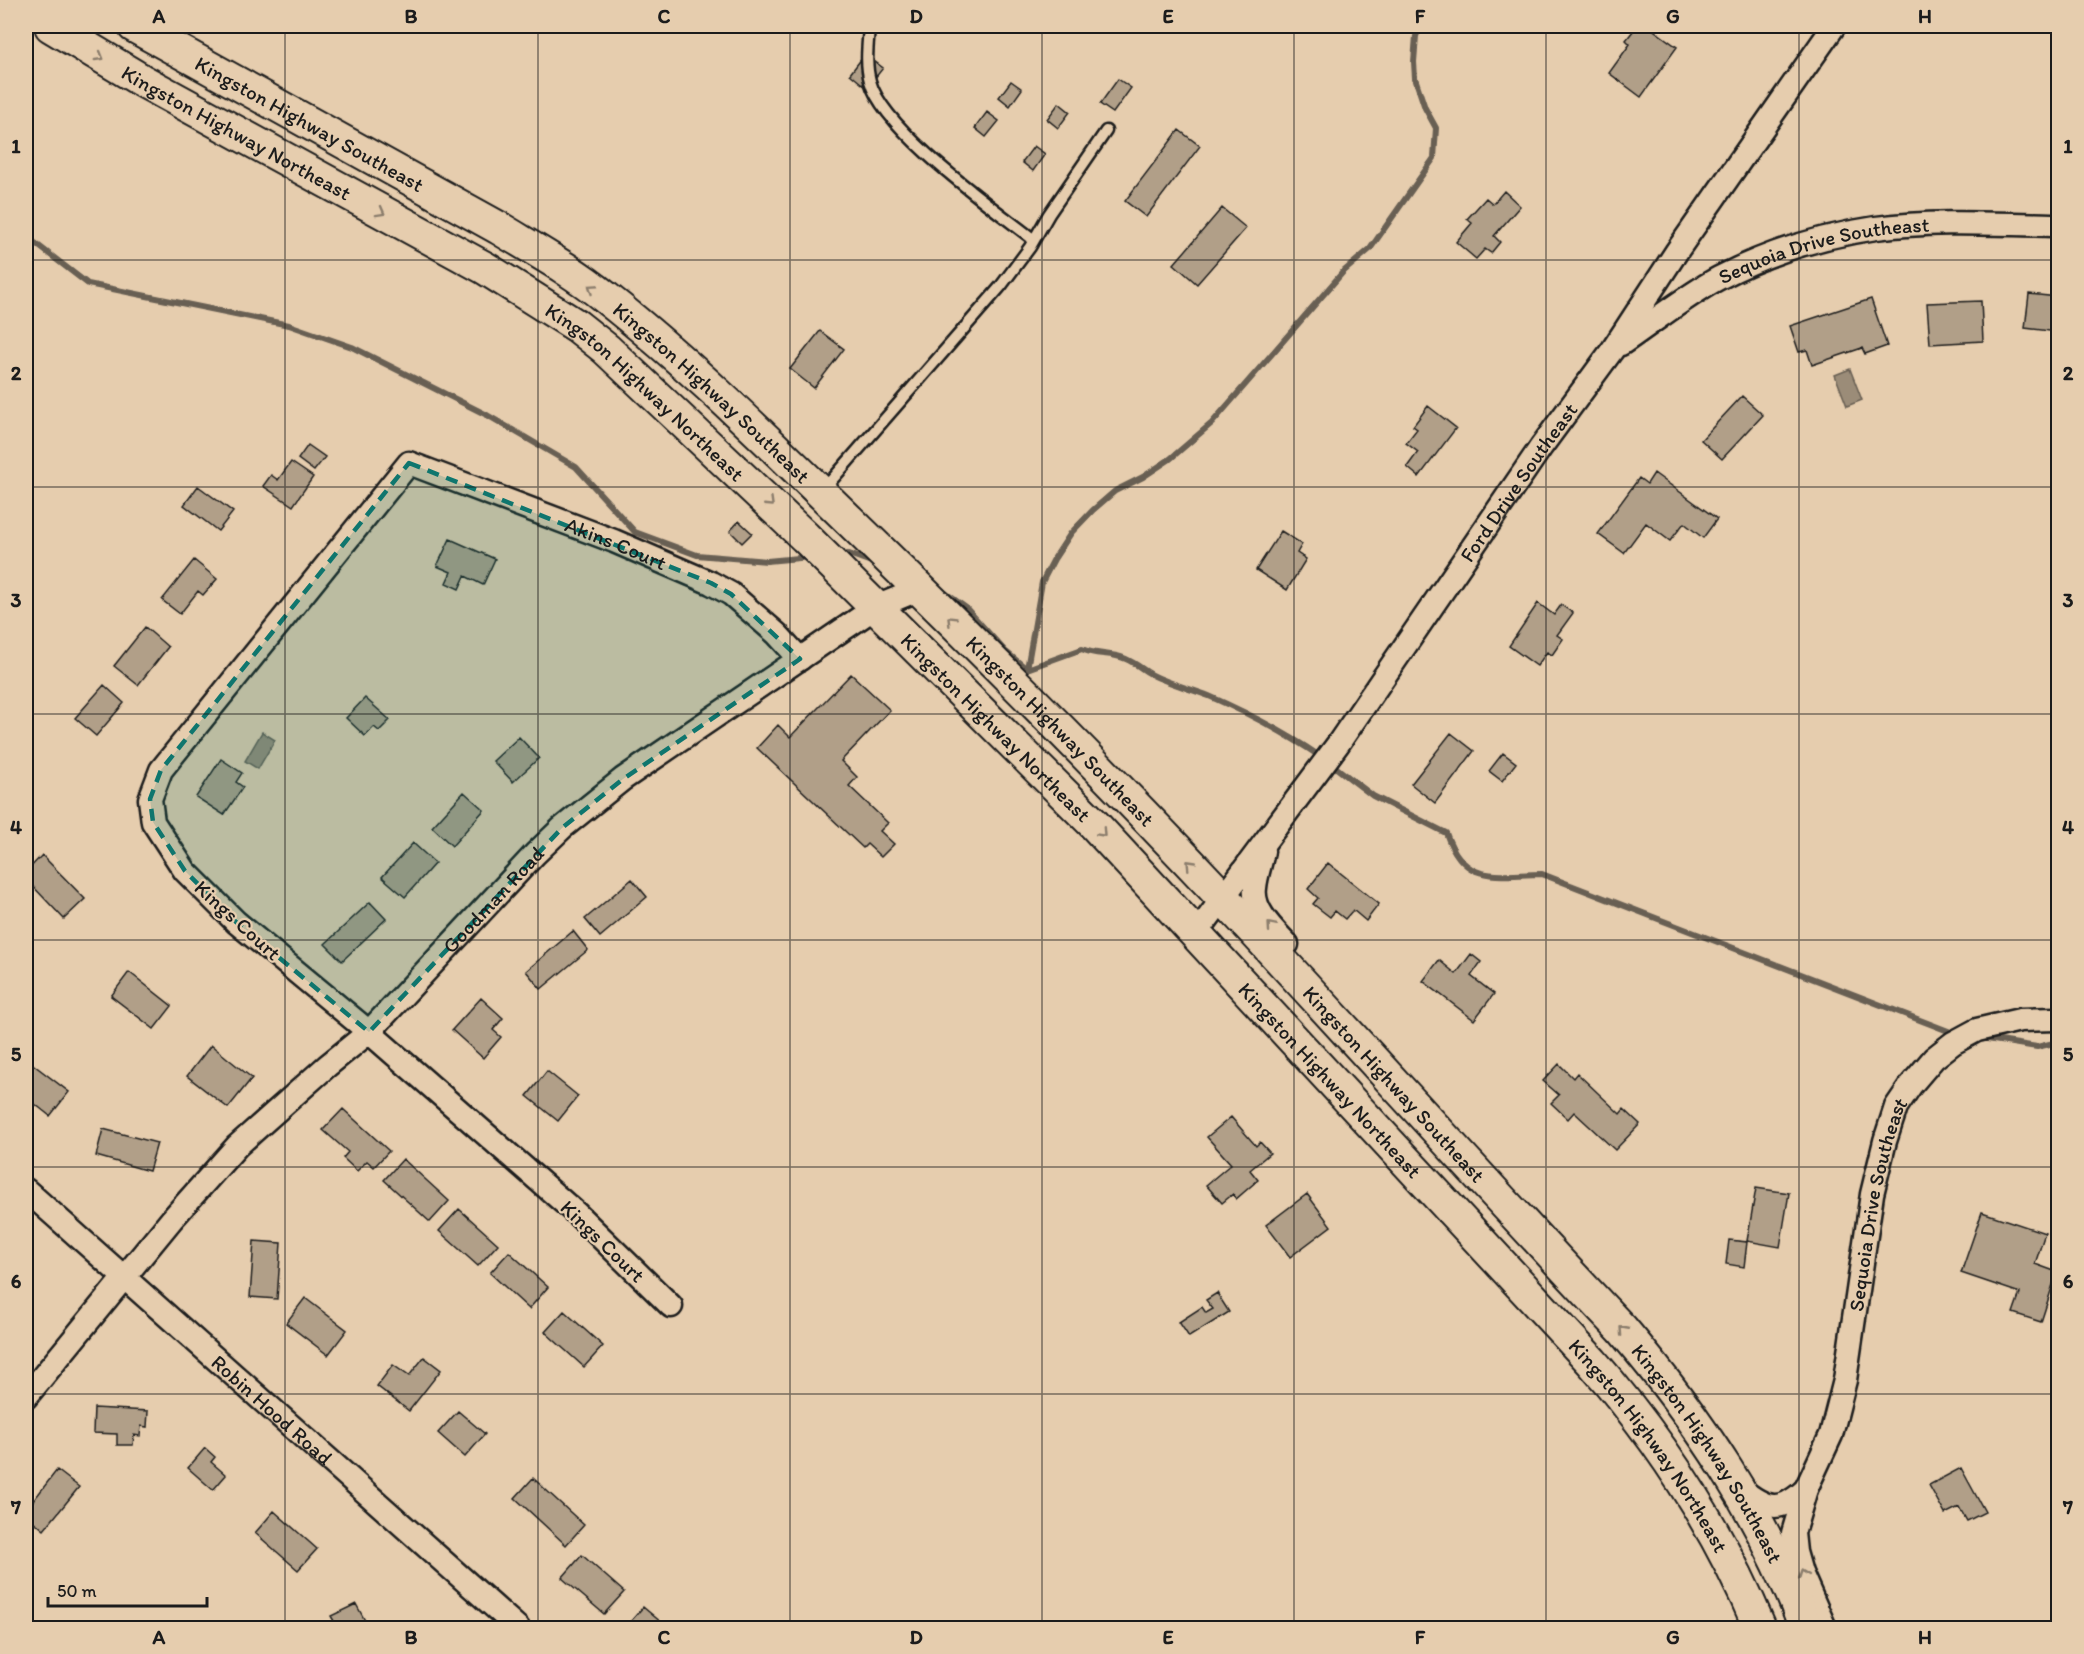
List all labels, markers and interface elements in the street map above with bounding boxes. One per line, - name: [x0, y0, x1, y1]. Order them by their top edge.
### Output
- text: A: [152, 4, 166, 28]
- text: B: [405, 4, 418, 28]
- text: C: [658, 4, 671, 28]
- text: D: [909, 4, 923, 28]
- text: E: [1162, 4, 1174, 28]
- text: F: [1415, 4, 1426, 28]
- text: G: [1666, 4, 1680, 28]
- text: H: [1918, 4, 1932, 28]
- one-way arrow: [94, 49, 104, 61]
- street label: Kingston Highway Southeast: [191, 50, 429, 197]
- street label: Kingston Highway Northeast: [118, 59, 356, 205]
- text: 1: [11, 134, 21, 158]
- text: 1: [2063, 134, 2073, 158]
- one-way arrow: [375, 205, 385, 216]
- street label: Sequoia Drive Southeast: [1714, 211, 1930, 289]
- one-way arrow: [588, 283, 598, 295]
- street label: Kingston Highway Southeast: [608, 296, 816, 488]
- street label: Kingston Highway Northeast: [541, 297, 750, 486]
- text: 2: [11, 361, 22, 385]
- text: 2: [2063, 361, 2074, 385]
- street label: Ford Drive Southeast: [1454, 397, 1582, 566]
- one-way arrow: [762, 496, 773, 507]
- street label: Akins Court: [562, 511, 671, 575]
- text: 3: [11, 588, 22, 612]
- text: 3: [2063, 588, 2074, 612]
- one-way arrow: [947, 616, 958, 627]
- street label: Kingston Highway Northeast: [896, 627, 1097, 827]
- street label: Kingston Highway Southeast: [961, 630, 1160, 831]
- text: 4: [10, 815, 22, 839]
- text: 4: [2062, 815, 2074, 839]
- one-way arrow: [1095, 826, 1106, 837]
- street label: Goodman Road: [437, 840, 549, 958]
- one-way arrow: [1186, 860, 1197, 870]
- street label: Kings Court: [190, 875, 286, 965]
- one-way arrow: [1267, 922, 1278, 933]
- street label: Kingston Highway Northeast: [1234, 976, 1427, 1183]
- street label: Kingston Highway Southeast: [1298, 980, 1491, 1187]
- text: 5: [11, 1042, 22, 1066]
- text: 5: [2063, 1042, 2074, 1066]
- street label: Sequoia Drive Southeast: [1843, 1092, 1912, 1313]
- street label: Kings Court: [556, 1195, 650, 1287]
- text: 6: [11, 1269, 22, 1293]
- text: 6: [2063, 1269, 2074, 1293]
- one-way arrow: [1619, 1326, 1630, 1337]
- street label: Kingston Highway Northeast: [1564, 1333, 1734, 1556]
- street label: Kingston Highway Southeast: [1627, 1338, 1789, 1567]
- street label: Robin Hood Road: [207, 1349, 339, 1470]
- text: 7: [10, 1495, 21, 1519]
- text: 7: [2062, 1495, 2073, 1519]
- scale bar: [48, 1570, 207, 1608]
- one-way arrow: [1797, 1570, 1810, 1580]
- text: 50 m: [57, 1580, 97, 1602]
- text: A: [152, 1625, 166, 1649]
- text: B: [405, 1625, 418, 1649]
- text: C: [658, 1625, 671, 1649]
- text: D: [909, 1625, 923, 1649]
- text: E: [1162, 1625, 1174, 1649]
- text: F: [1415, 1625, 1426, 1649]
- text: G: [1666, 1625, 1680, 1649]
- text: H: [1918, 1625, 1932, 1649]

